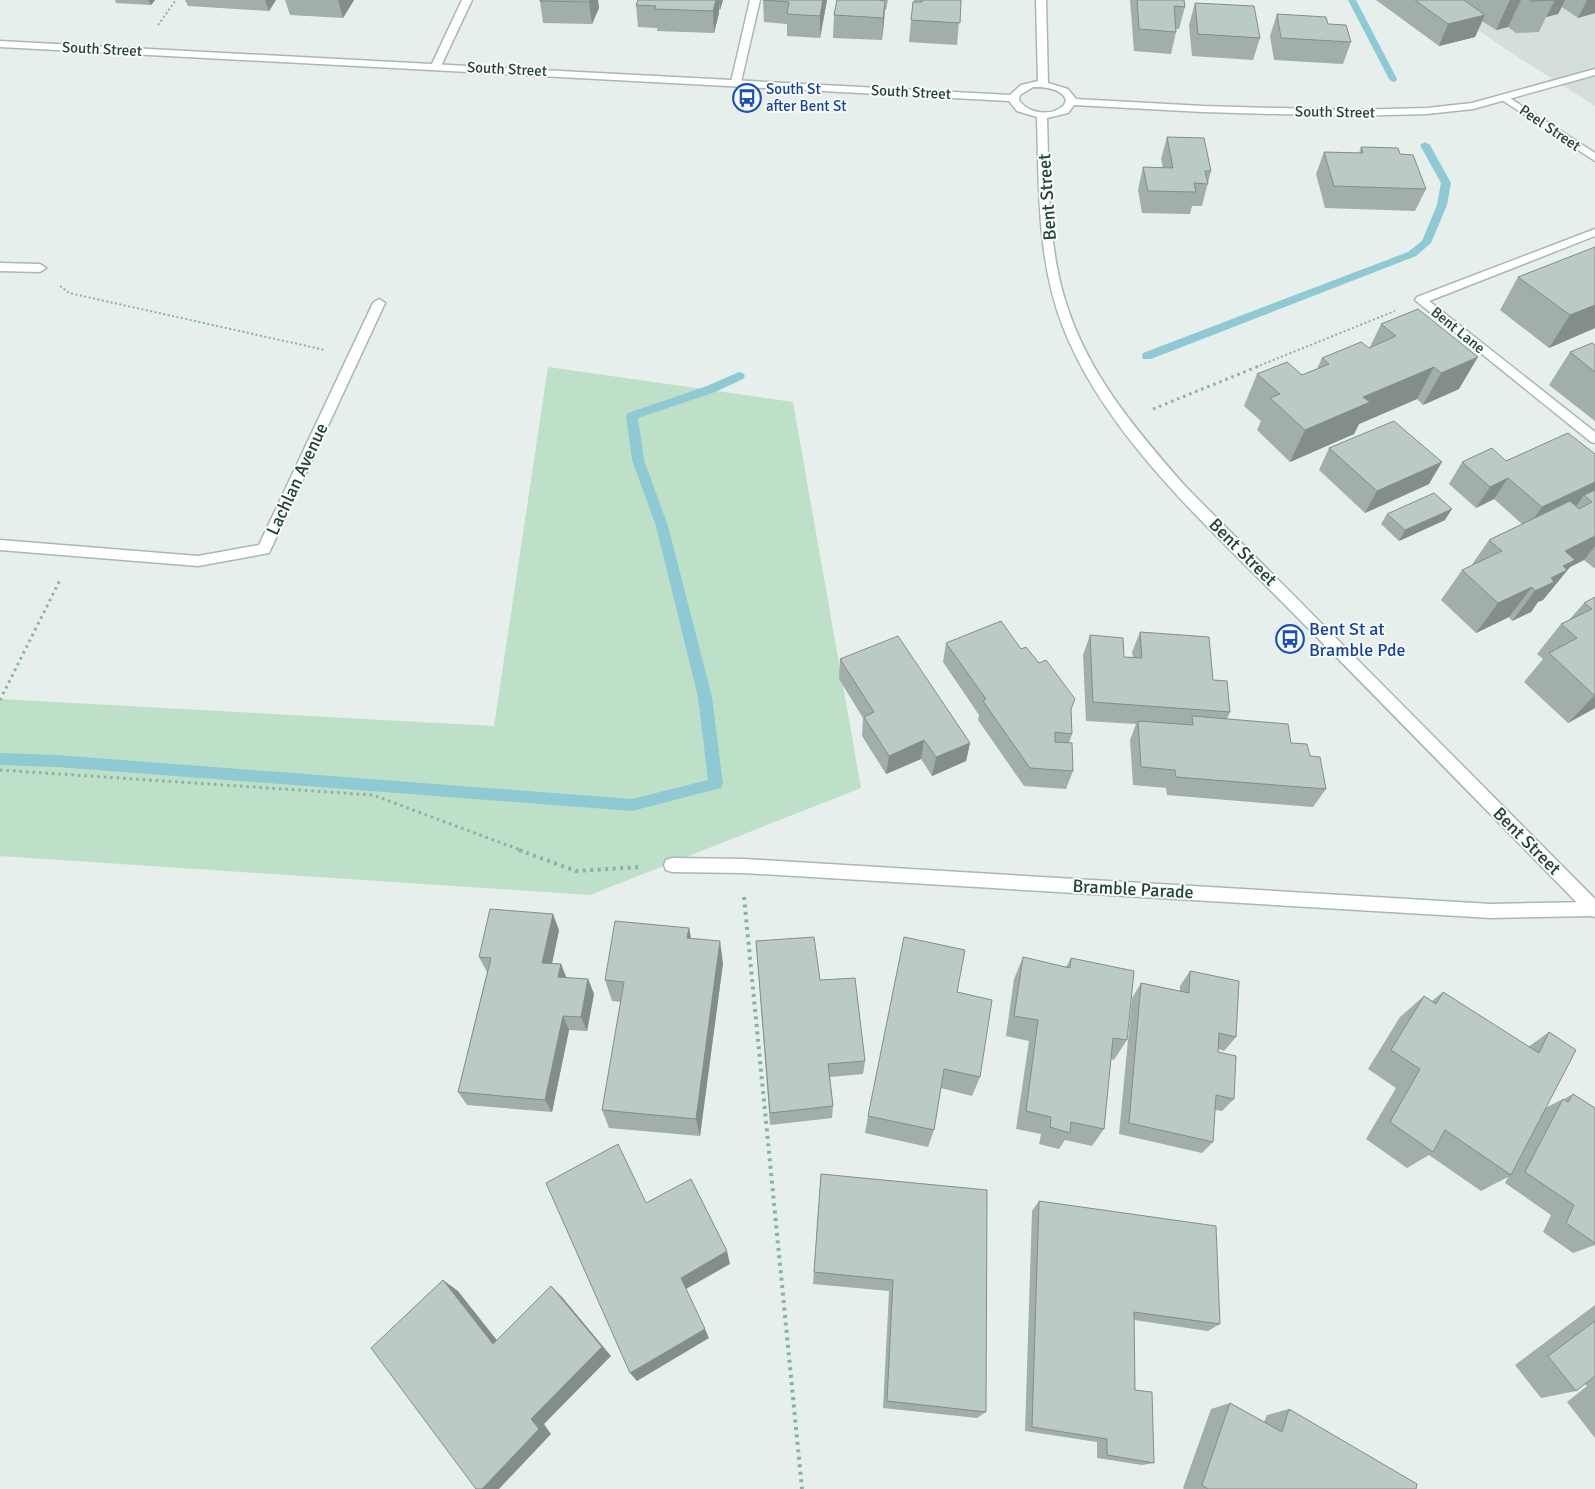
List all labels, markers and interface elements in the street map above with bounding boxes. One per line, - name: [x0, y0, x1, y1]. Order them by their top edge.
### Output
- street label: South Street: [62, 38, 142, 60]
- street label: South Street: [467, 58, 547, 80]
- place label: South St after Bent St: [766, 80, 846, 115]
- street label: South Street: [871, 81, 951, 103]
- bus stop icon: South St after Bent St: [732, 83, 762, 113]
- street label: Peel Street: [1516, 101, 1584, 155]
- street label: South Street: [1295, 102, 1375, 122]
- street label: Bent Street: [1033, 153, 1061, 241]
- street label: Bent Lane: [1427, 303, 1489, 357]
- street label: Lachlan Avenue: [261, 419, 333, 539]
- street label: Bent Street: [1205, 514, 1281, 590]
- place label: Bent St at Bramble Pde: [1309, 618, 1405, 661]
- bus stop icon: Bent St at Bramble Pde: [1275, 624, 1305, 654]
- street label: Bent Street: [1489, 803, 1565, 879]
- street label: Bramble Parade: [1072, 875, 1194, 903]

